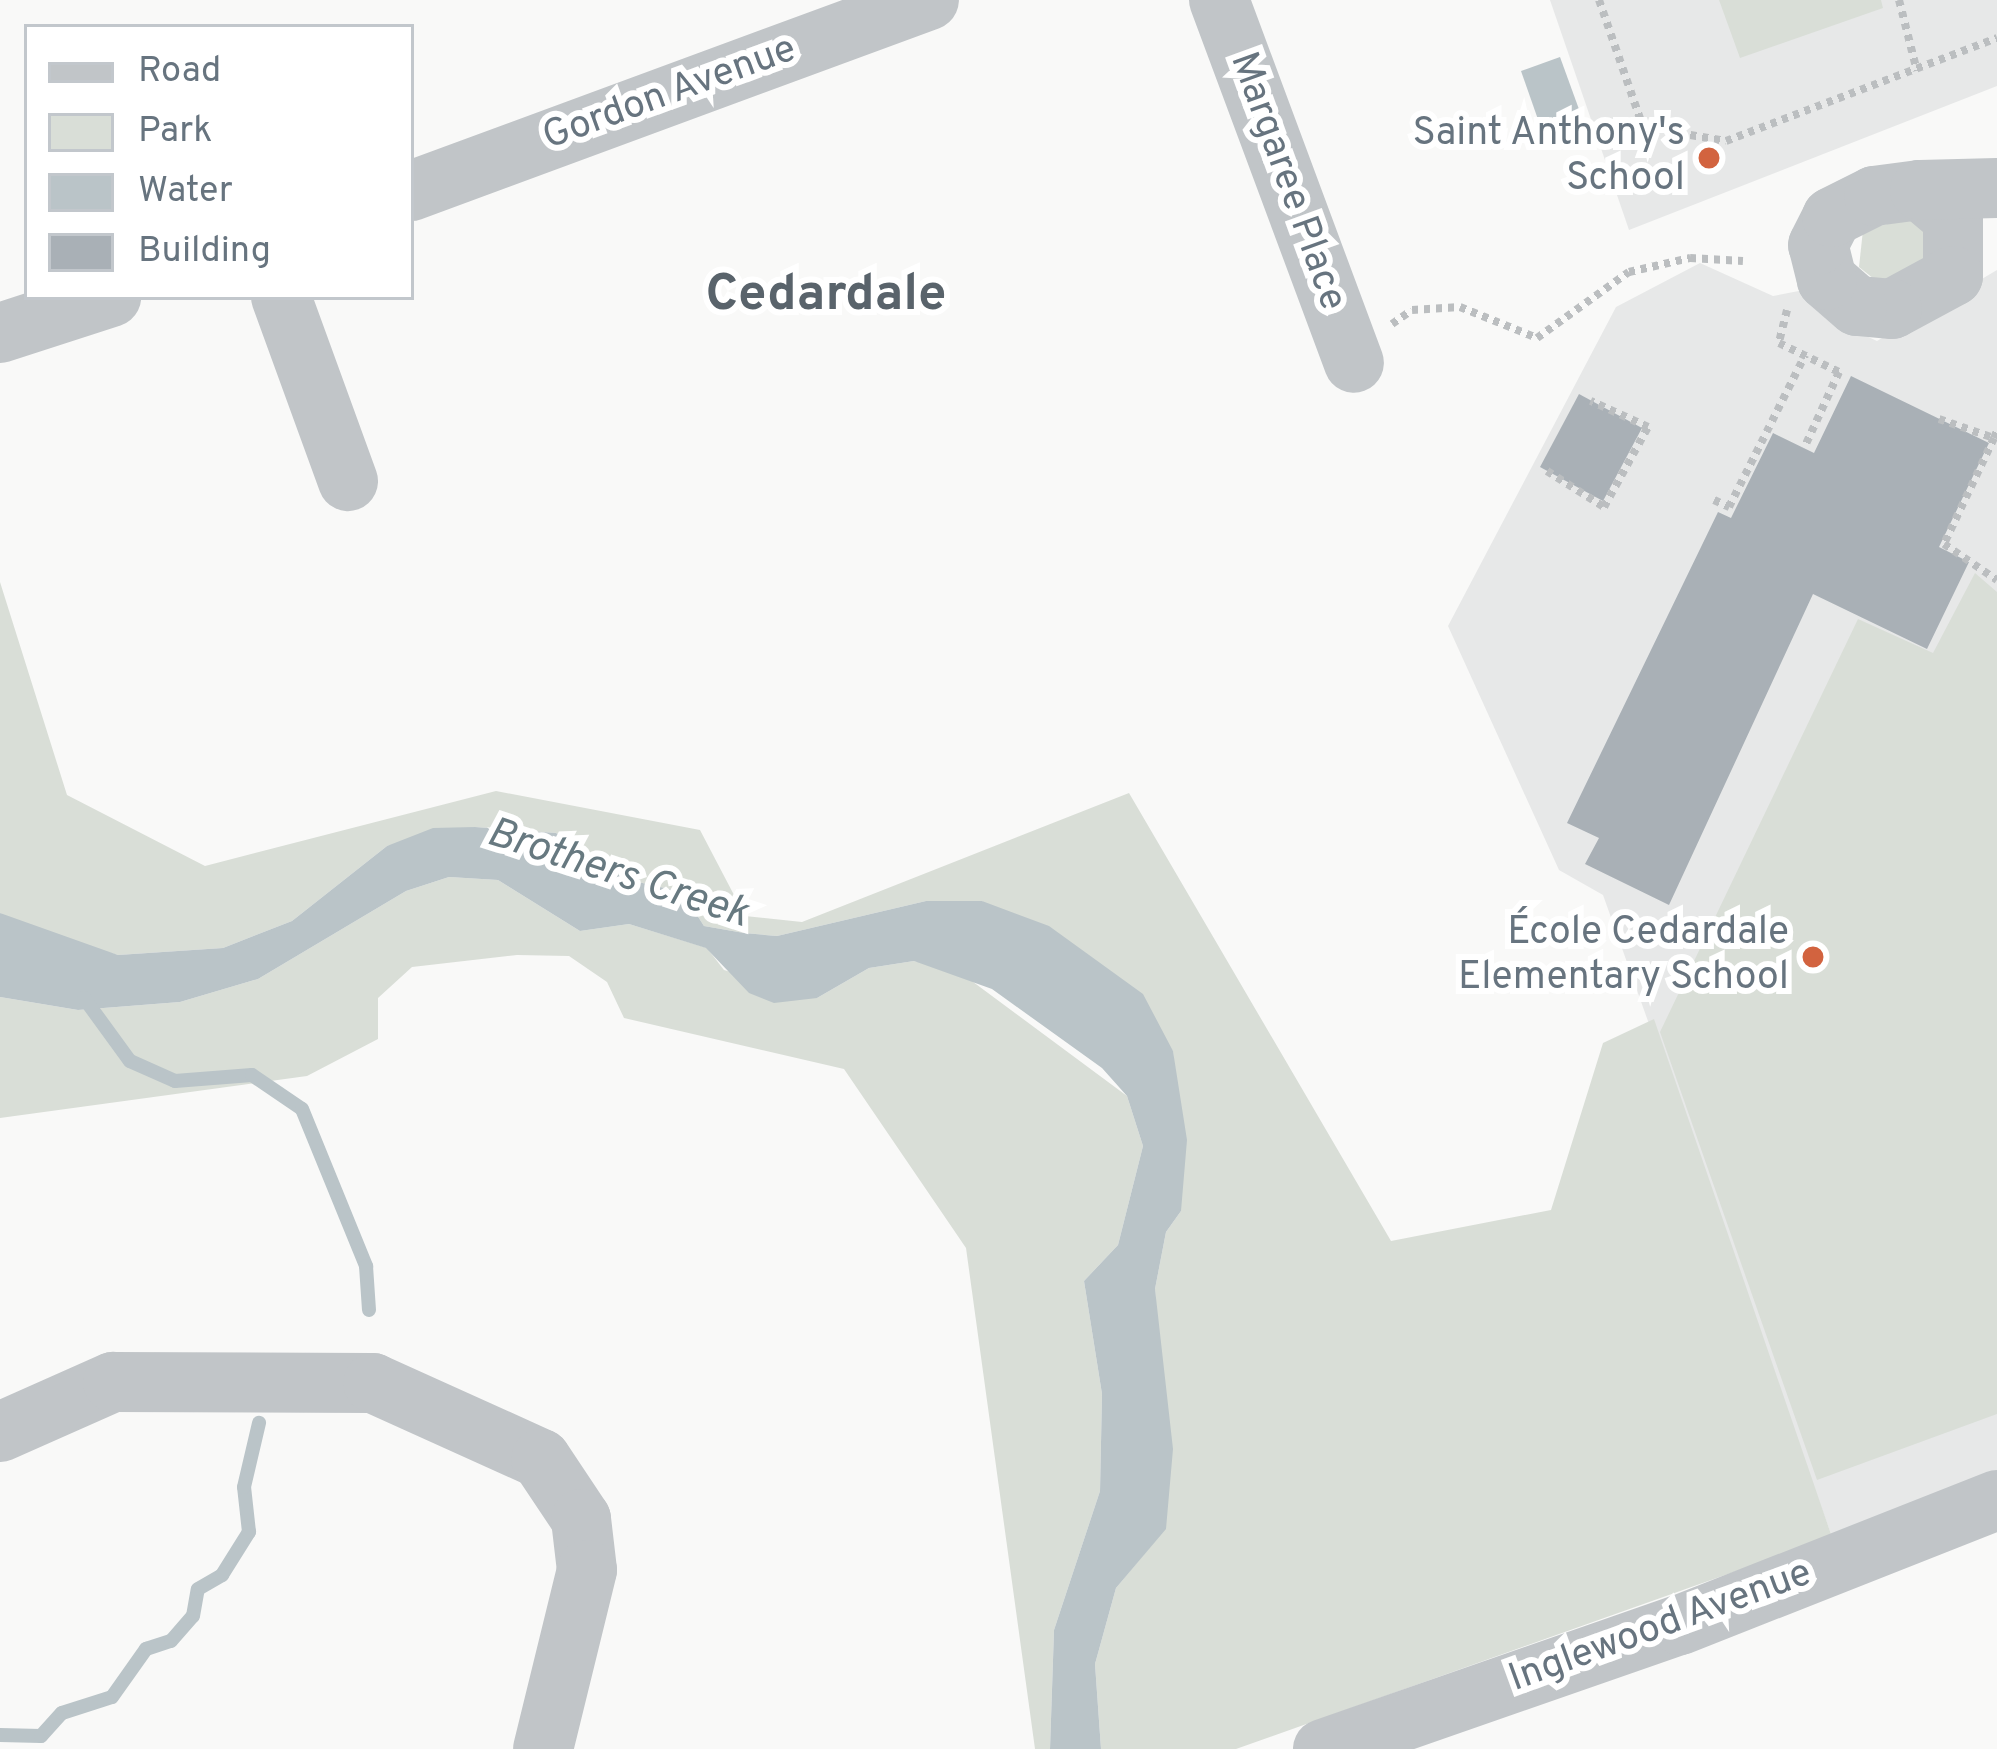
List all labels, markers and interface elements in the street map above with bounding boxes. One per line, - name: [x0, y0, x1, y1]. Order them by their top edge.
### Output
- legend: [24, 24, 414, 300]
- street label: Gordon Avenue: [536, 27, 804, 163]
- street label: Margaree Place: [1218, 46, 1354, 318]
- text: Road: [138, 49, 221, 95]
- text: Park: [138, 109, 212, 155]
- place label: Saint Anthony's School: [1411, 113, 1685, 204]
- marker: Saint Anthony's School: [1696, 145, 1722, 171]
- text: Water: [138, 169, 233, 215]
- text: Building: [138, 229, 271, 275]
- district label: Cedardale: [706, 266, 946, 328]
- water label: Brothers Creek: [480, 809, 754, 941]
- place label: École Cedardale Elementary School: [1458, 912, 1789, 1003]
- marker: École Cedardale Elementary School: [1800, 944, 1826, 970]
- street label: Inglewood Avenue: [1503, 1551, 1819, 1705]

